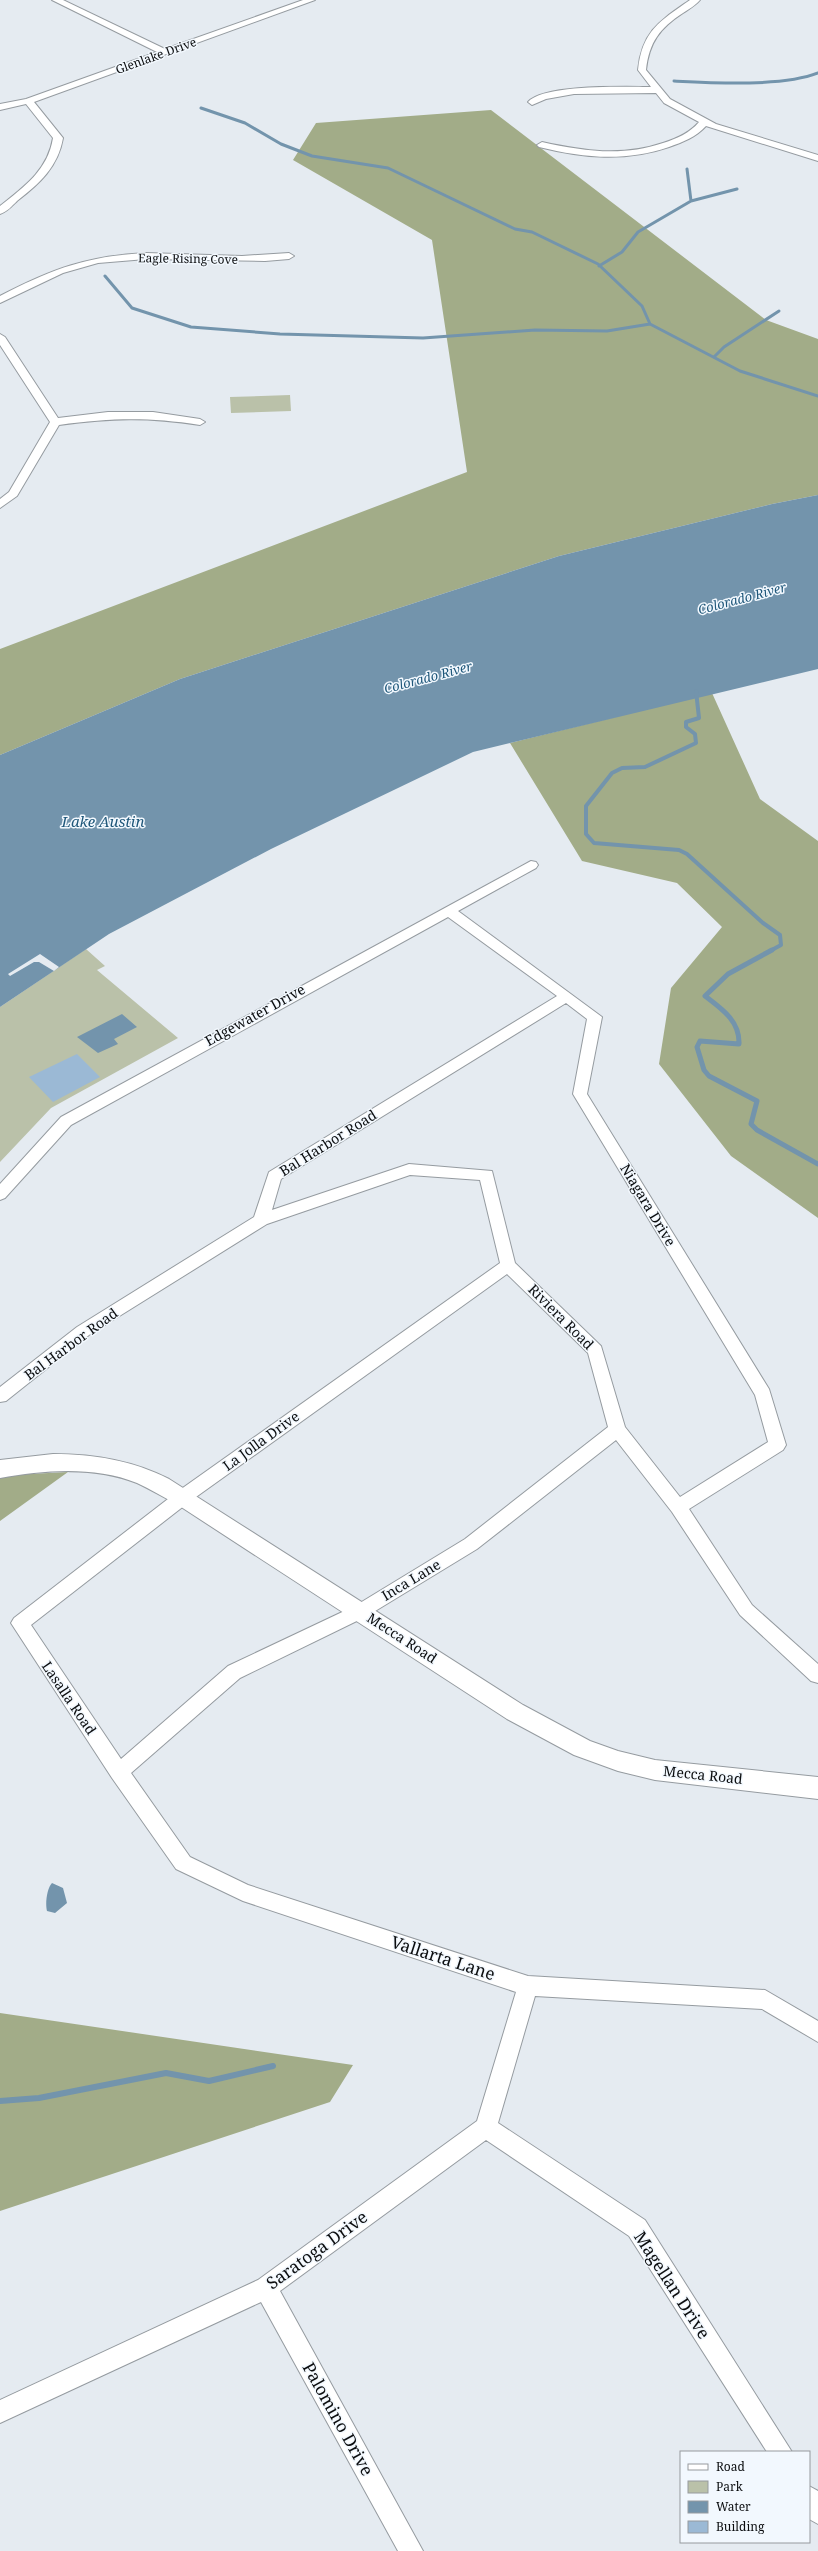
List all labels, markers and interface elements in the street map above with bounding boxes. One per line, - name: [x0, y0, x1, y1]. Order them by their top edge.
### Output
- street label: Glenlake Drive: [113, 33, 199, 78]
- street label: Eagle Rising Cove: [138, 249, 238, 268]
- water label: Colorado River: [696, 577, 789, 618]
- water label: Colorado River: [382, 656, 475, 697]
- water label: Lake Austin: [61, 811, 144, 831]
- street label: Edgewater Drive: [201, 979, 308, 1050]
- street label: Bal Harbor Road: [276, 1105, 380, 1180]
- street label: Niagara Drive: [616, 1160, 681, 1250]
- street label: Riviera Road: [524, 1280, 599, 1354]
- street label: Bal Harbor Road: [20, 1303, 122, 1384]
- street label: La Jolla Drive: [219, 1406, 303, 1475]
- street label: Inca Lane: [378, 1555, 444, 1605]
- street label: Mecca Road: [364, 1608, 441, 1667]
- street label: Lasalla Road: [38, 1657, 101, 1738]
- street label: Mecca Road: [662, 1761, 744, 1788]
- street label: Vallarta Lane: [388, 1930, 498, 1985]
- street label: Saratoga Drive: [262, 2205, 372, 2294]
- street label: Magellan Drive: [629, 2226, 716, 2343]
- street label: Palomino Drive: [298, 2358, 379, 2480]
- legend: [680, 2451, 810, 2543]
- text: Road: [716, 2458, 746, 2475]
- text: Park: [716, 2478, 744, 2495]
- text: Water: [716, 2498, 751, 2515]
- text: Building: [716, 2518, 765, 2535]

